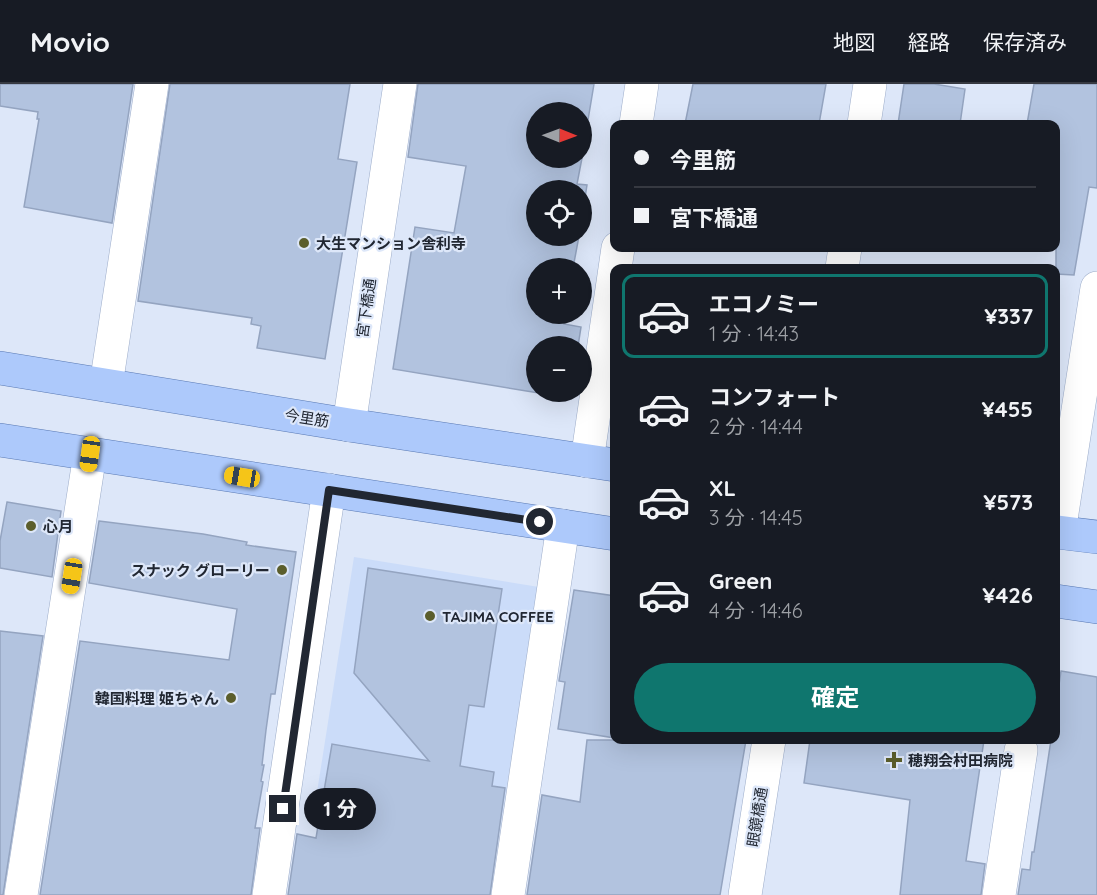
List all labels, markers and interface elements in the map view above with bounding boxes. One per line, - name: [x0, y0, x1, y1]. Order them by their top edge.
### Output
- text: Movio: [30, 24, 110, 59]
- text: 地図: [833, 29, 875, 55]
- text: 経路: [908, 29, 950, 55]
- text: 保存済み: [983, 29, 1067, 55]
- north arrow: [526, 102, 592, 168]
- map controls: [526, 102, 592, 402]
- text: 今里筋: [670, 146, 736, 174]
- button: locate: [526, 180, 592, 246]
- text: 宮下橋通: [670, 204, 758, 232]
- place label: 大生マンション舎利寺: [316, 234, 466, 253]
- marker: 大生マンション舎利寺: [297, 236, 311, 250]
- button: +: [526, 258, 592, 324]
- street label: 宮下橋通: [352, 277, 380, 339]
- icon: car: [637, 289, 691, 343]
- text: エコノミー: [709, 290, 819, 318]
- text: ¥337: [984, 302, 1033, 330]
- text: 1 分 · 14:43: [709, 321, 799, 346]
- button: −: [526, 336, 592, 402]
- icon: car: [637, 382, 691, 436]
- text: コンフォート: [709, 383, 840, 411]
- text: ¥455: [982, 395, 1033, 423]
- street label: 今里筋: [283, 405, 331, 431]
- text: 2 分 · 14:44: [709, 414, 803, 439]
- car: [79, 435, 101, 473]
- car: [223, 465, 261, 489]
- text: XL: [709, 474, 736, 502]
- icon: car: [637, 475, 691, 529]
- text: ¥573: [983, 488, 1033, 516]
- text: 3 分 · 14:45: [709, 505, 803, 530]
- route start: [526, 508, 553, 535]
- place label: 心月: [43, 517, 73, 536]
- marker: 心月: [24, 519, 38, 533]
- car: [60, 557, 84, 595]
- place label: スナック グローリー: [131, 561, 270, 580]
- marker: スナック グローリー: [275, 563, 289, 577]
- text: Green: [709, 567, 772, 595]
- icon: car: [637, 568, 691, 622]
- text: ¥426: [982, 581, 1033, 609]
- text: 4 分 · 14:46: [709, 598, 803, 623]
- place label: TAJIMA COFFEE: [442, 607, 554, 626]
- marker: TAJIMA COFFEE: [423, 609, 437, 623]
- button: 確定: [634, 663, 1036, 732]
- place label: 韓国料理 姫ちゃん: [95, 689, 219, 708]
- marker: 韓国料理 姫ちゃん: [224, 691, 238, 705]
- marker: 穂翔会村田病院: [885, 751, 903, 769]
- place label: 穂翔会村田病院: [908, 751, 1013, 770]
- street label: 眼鏡橋通: [743, 786, 771, 848]
- callout: 1 分: [304, 788, 376, 830]
- route end: [269, 795, 296, 822]
- text: 1 分: [323, 796, 357, 821]

